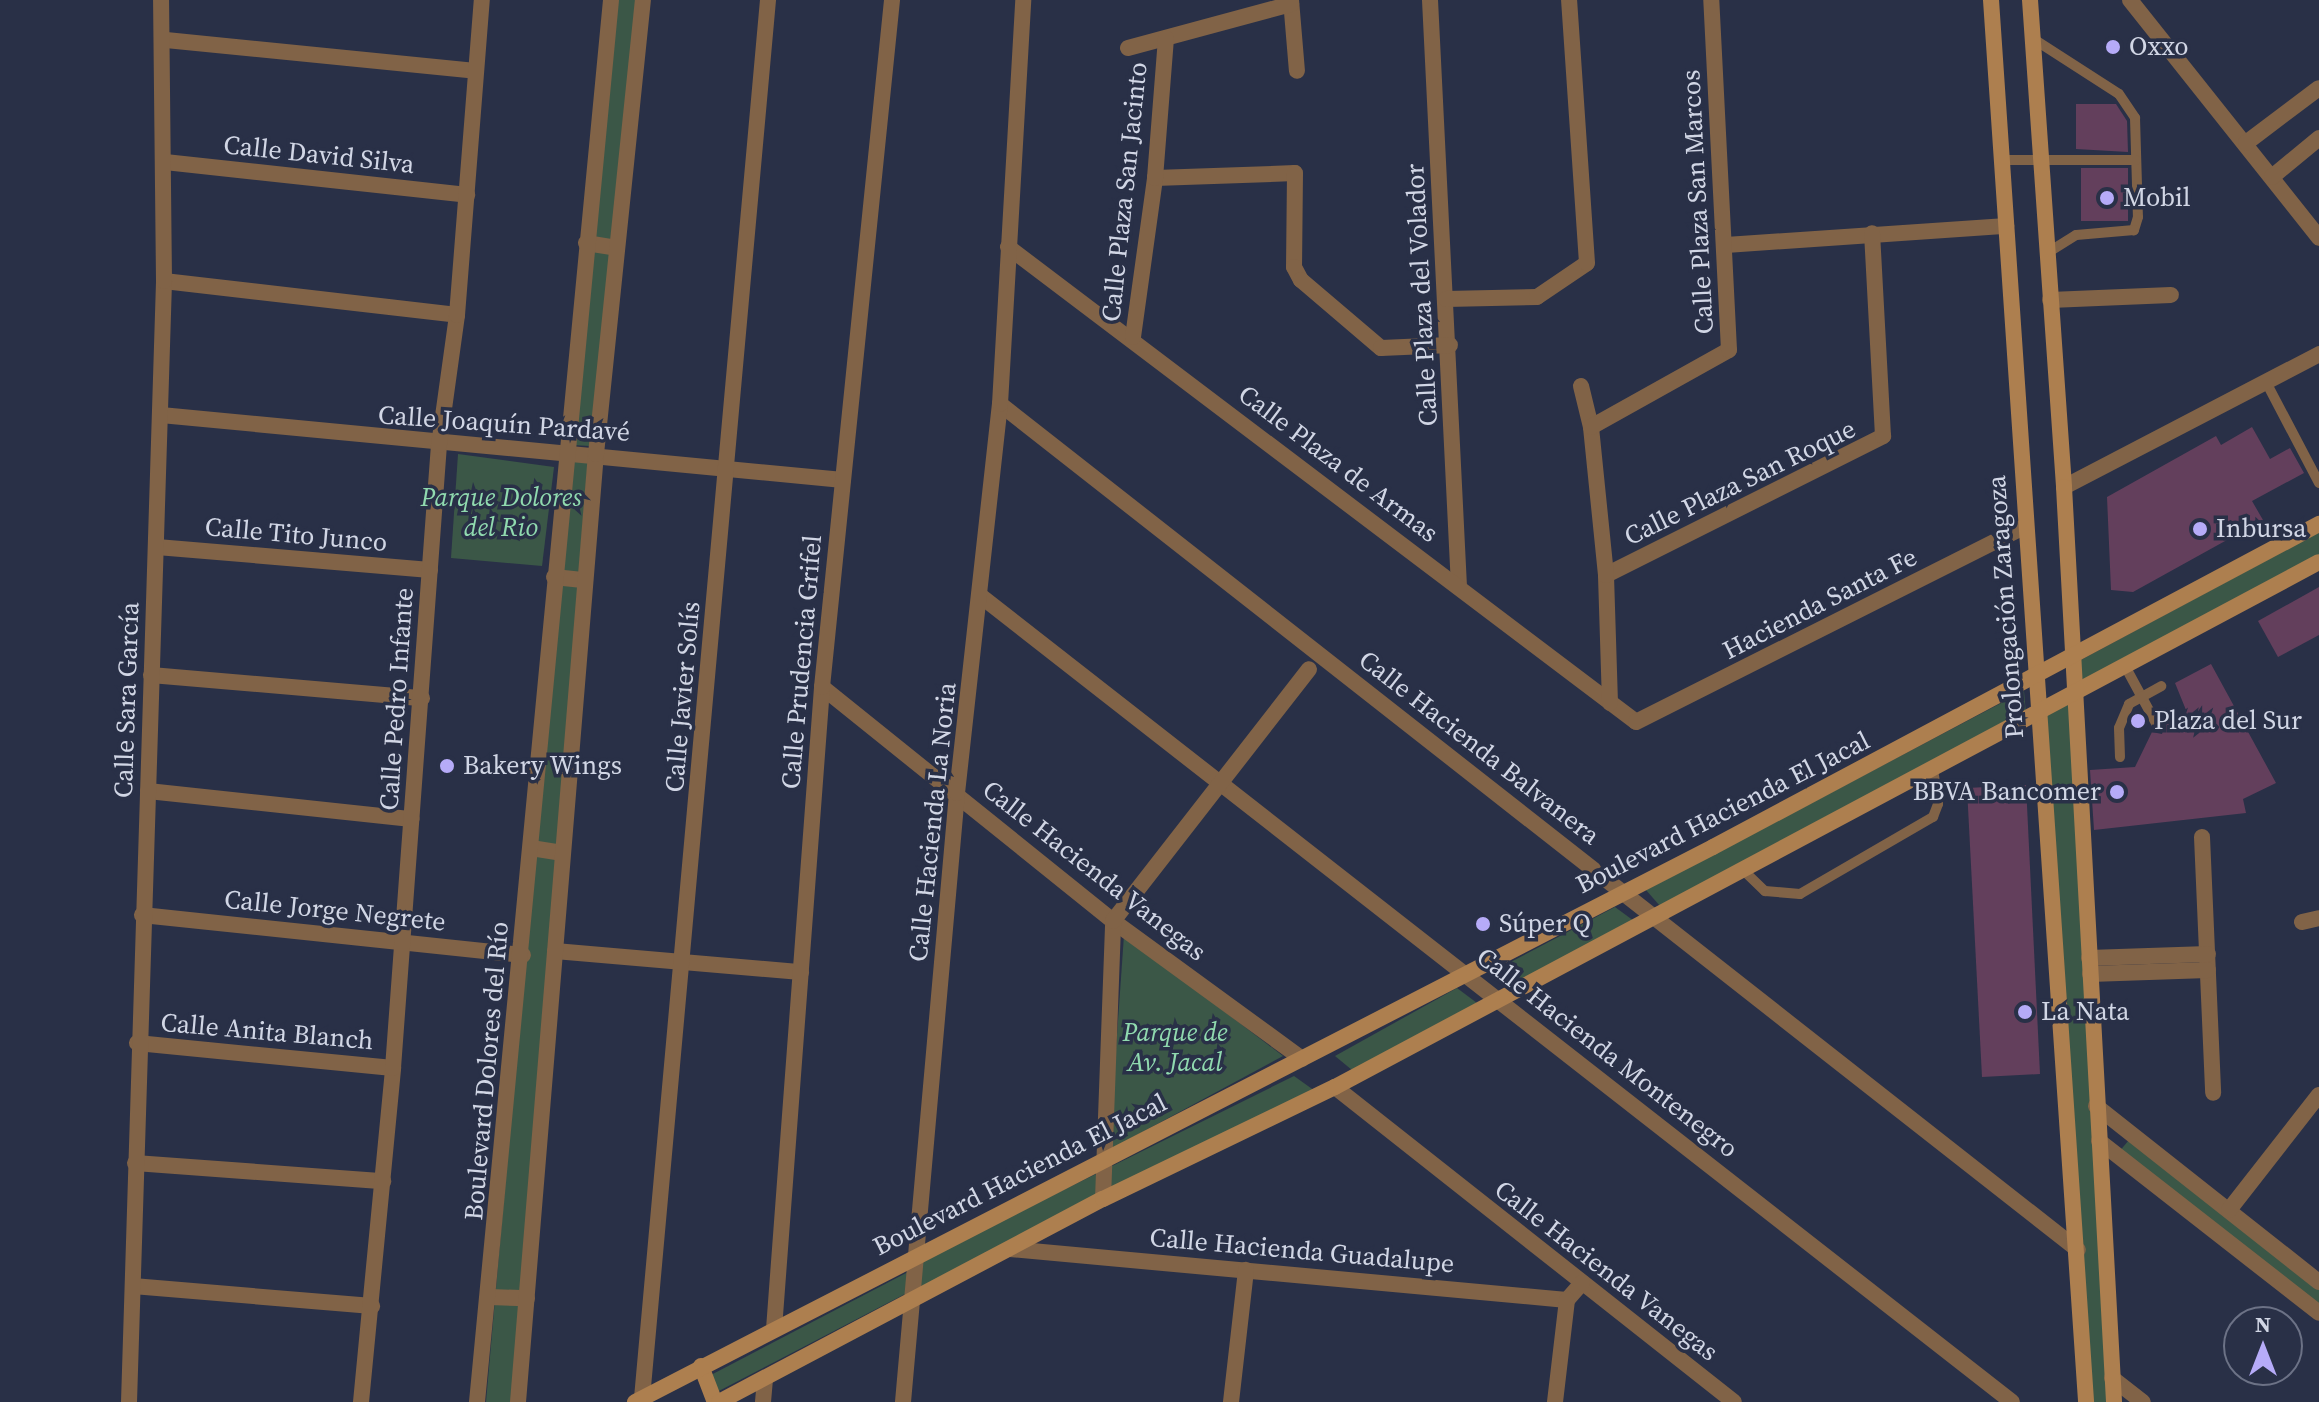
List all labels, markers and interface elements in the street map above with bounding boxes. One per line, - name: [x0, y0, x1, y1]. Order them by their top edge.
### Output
- place label: Oxxo: [2129, 31, 2189, 63]
- marker: Oxxo: [2104, 38, 2122, 56]
- street label: Calle Plaza San Jacinto: [1096, 61, 1154, 323]
- street label: Calle Plaza San Marcos: [1675, 69, 1721, 335]
- street label: Calle David Silva: [222, 129, 416, 181]
- street label: Calle Plaza del Volador: [1400, 163, 1444, 427]
- place label: Mobil: [2123, 182, 2190, 214]
- marker: Mobil: [2098, 189, 2116, 207]
- street label: Calle Plaza de Armas: [1232, 379, 1444, 549]
- street label: Calle Joaquín Pardavé: [377, 400, 631, 448]
- street label: Calle Plaza San Roque: [1619, 413, 1861, 553]
- street label: Prolongación Zaragoza: [1981, 474, 2031, 740]
- park label: Parque Dolores del Rio: [420, 482, 582, 544]
- street label: Calle Tito Junco: [203, 511, 389, 559]
- place label: Inbursa: [2216, 513, 2307, 545]
- marker: Inbursa: [2191, 520, 2209, 538]
- street label: Calle Prudencia Grifel: [775, 534, 829, 790]
- street label: Hacienda Santa Fe: [1718, 542, 1922, 666]
- street label: Calle Pedro Infante: [374, 587, 420, 811]
- street label: Calle Javier Solís: [659, 600, 707, 794]
- street label: Calle Sara García: [108, 601, 146, 799]
- street label: Calle Hacienda Balvanera: [1352, 644, 1606, 852]
- street label: Calle Hacienda La Noria: [903, 681, 963, 963]
- place label: Plaza del Sur: [2154, 705, 2302, 737]
- marker: Plaza del Sur: [2129, 712, 2147, 730]
- street label: Boulevard Hacienda El Jacal: [1571, 725, 1875, 901]
- place label: Bakery Wings: [463, 750, 623, 782]
- marker: Bakery Wings: [438, 757, 456, 775]
- street label: Calle Hacienda Vanegas: [976, 774, 1212, 968]
- place label: BBVA Bancomer: [1913, 776, 2101, 808]
- marker: BBVA Bancomer: [2108, 783, 2126, 801]
- street label: Calle Jorge Negrete: [223, 884, 447, 938]
- place label: Súper Q: [1499, 908, 1591, 940]
- marker: Súper Q: [1474, 915, 1492, 933]
- street label: Boulevard Dolores del Río: [458, 920, 516, 1222]
- street label: Calle Hacienda Montenegro: [1470, 941, 1744, 1165]
- place label: La Nata: [2041, 996, 2130, 1028]
- marker: La Nata: [2016, 1003, 2034, 1021]
- street label: Calle Anita Blanch: [159, 1007, 375, 1057]
- park label: Parque de Av. Jacal: [1122, 1017, 1228, 1078]
- street label: Boulevard Hacienda El Jacal: [868, 1087, 1172, 1263]
- street label: Calle Hacienda Vanegas: [1488, 1174, 1724, 1368]
- street label: Calle Hacienda Guadalupe: [1148, 1222, 1456, 1280]
- north arrow: [2223, 1306, 2303, 1386]
- text: N: [2255, 1309, 2271, 1339]

